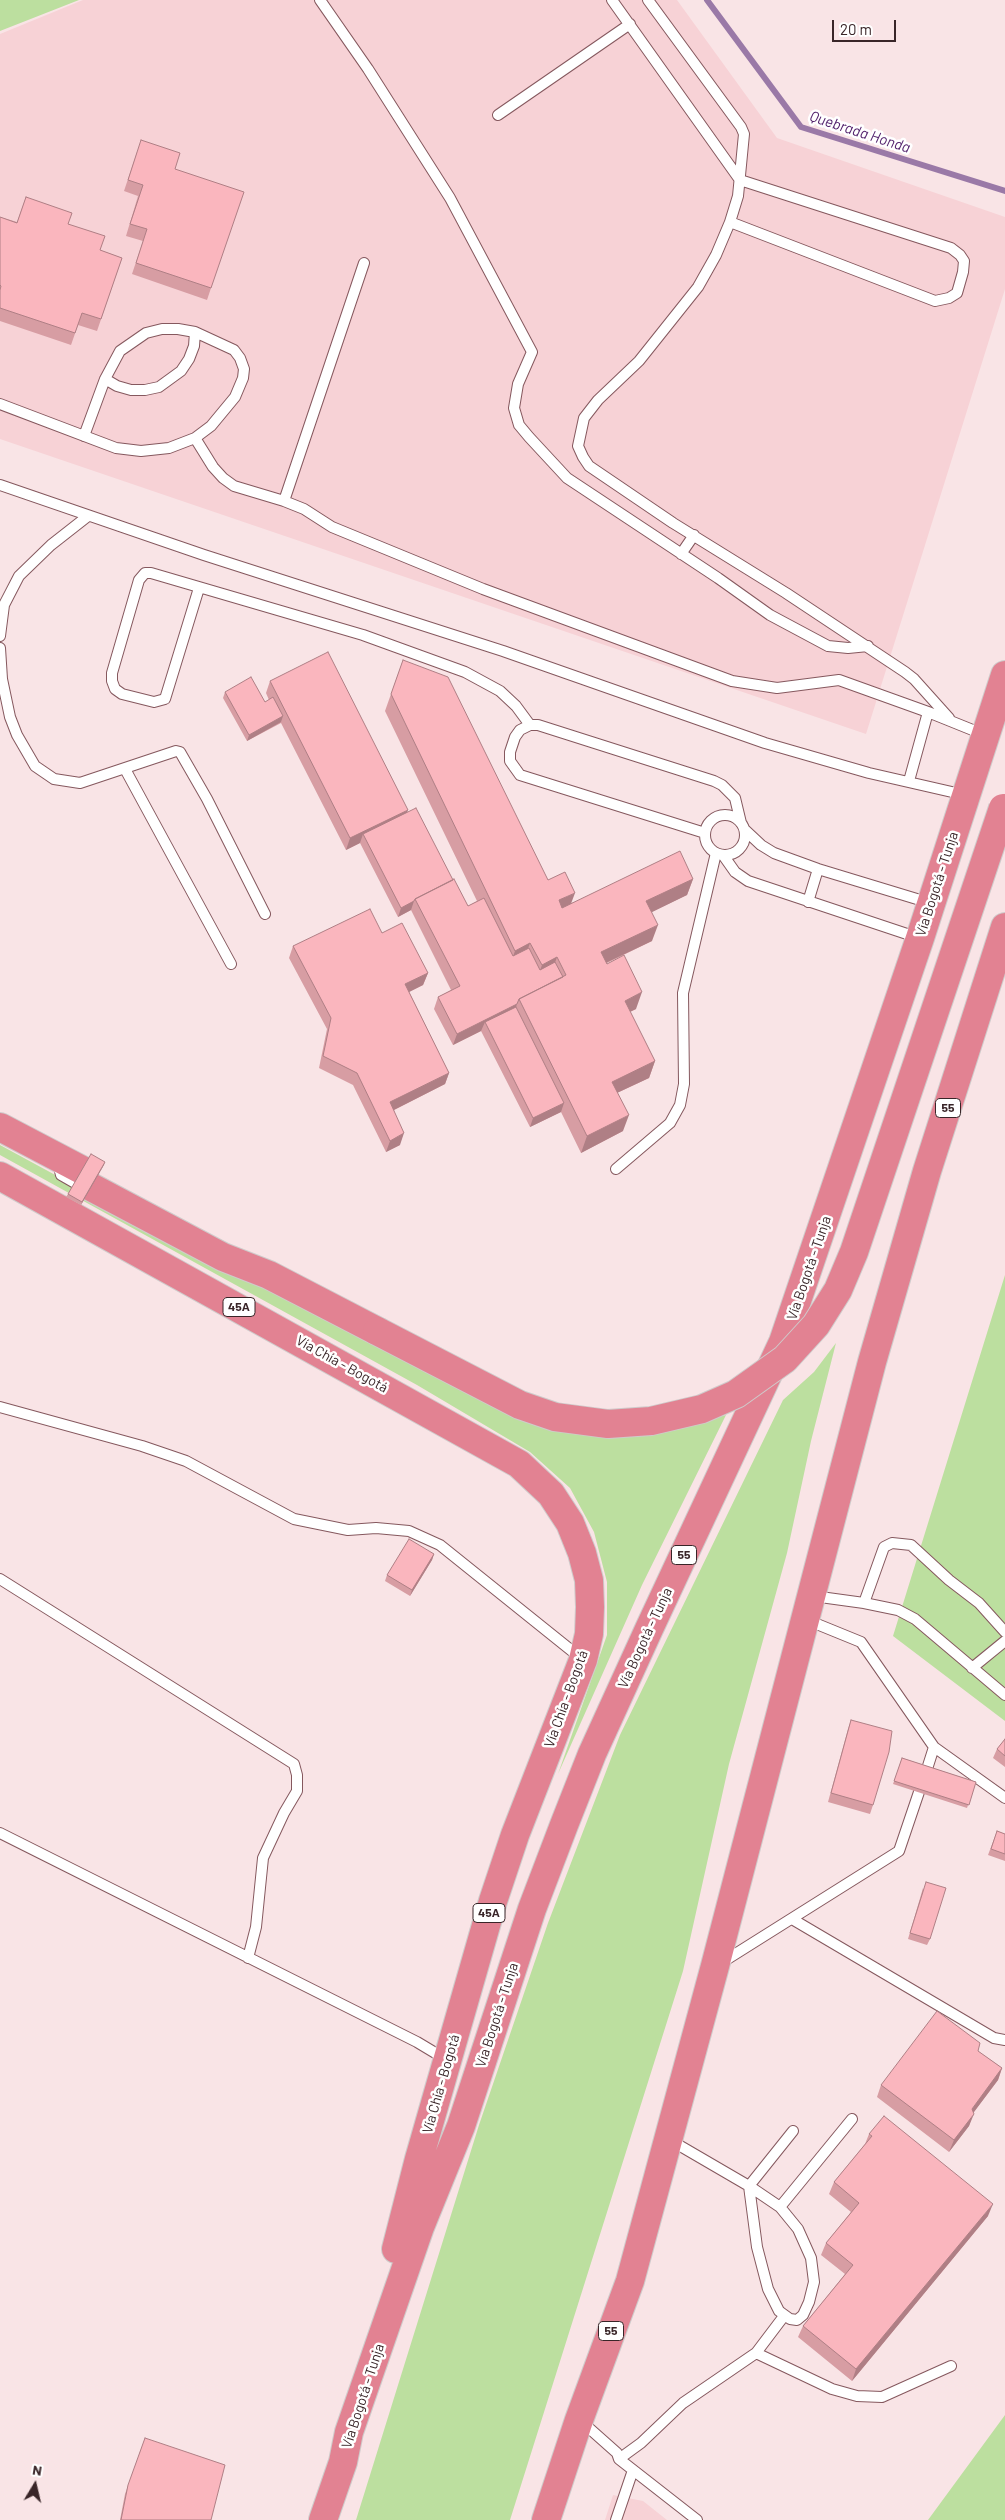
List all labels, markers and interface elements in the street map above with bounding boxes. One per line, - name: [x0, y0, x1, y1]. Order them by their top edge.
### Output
- scale bar: [835, 10, 899, 42]
- text: 20 m: [840, 20, 872, 38]
- water label: Quebrada Honda: [807, 107, 913, 157]
- street label: Vía Bogotá - Tunja: [912, 830, 962, 938]
- road number: 55: [936, 1098, 960, 1118]
- street label: Vía Bogotá - Tunja: [783, 1214, 835, 1322]
- road number: 45A: [223, 1298, 255, 1316]
- street label: Vía Chía - Bogotá: [293, 1332, 391, 1396]
- road number: 55: [672, 1546, 696, 1564]
- street label: Vía Bogotá - Tunja: [614, 1585, 676, 1691]
- street label: Vía Chía - Bogotá: [541, 1648, 591, 1750]
- road number: 45A: [473, 1904, 505, 1922]
- street label: Vía Bogotá - Tunja: [472, 1961, 522, 2069]
- street label: Vía Chía - Bogotá: [419, 2033, 463, 2135]
- road number: 55: [598, 2322, 624, 2340]
- street label: Vía Bogotá - Tunja: [338, 2342, 388, 2450]
- north arrow: [10, 2460, 60, 2510]
- text: N: [31, 2461, 43, 2479]

